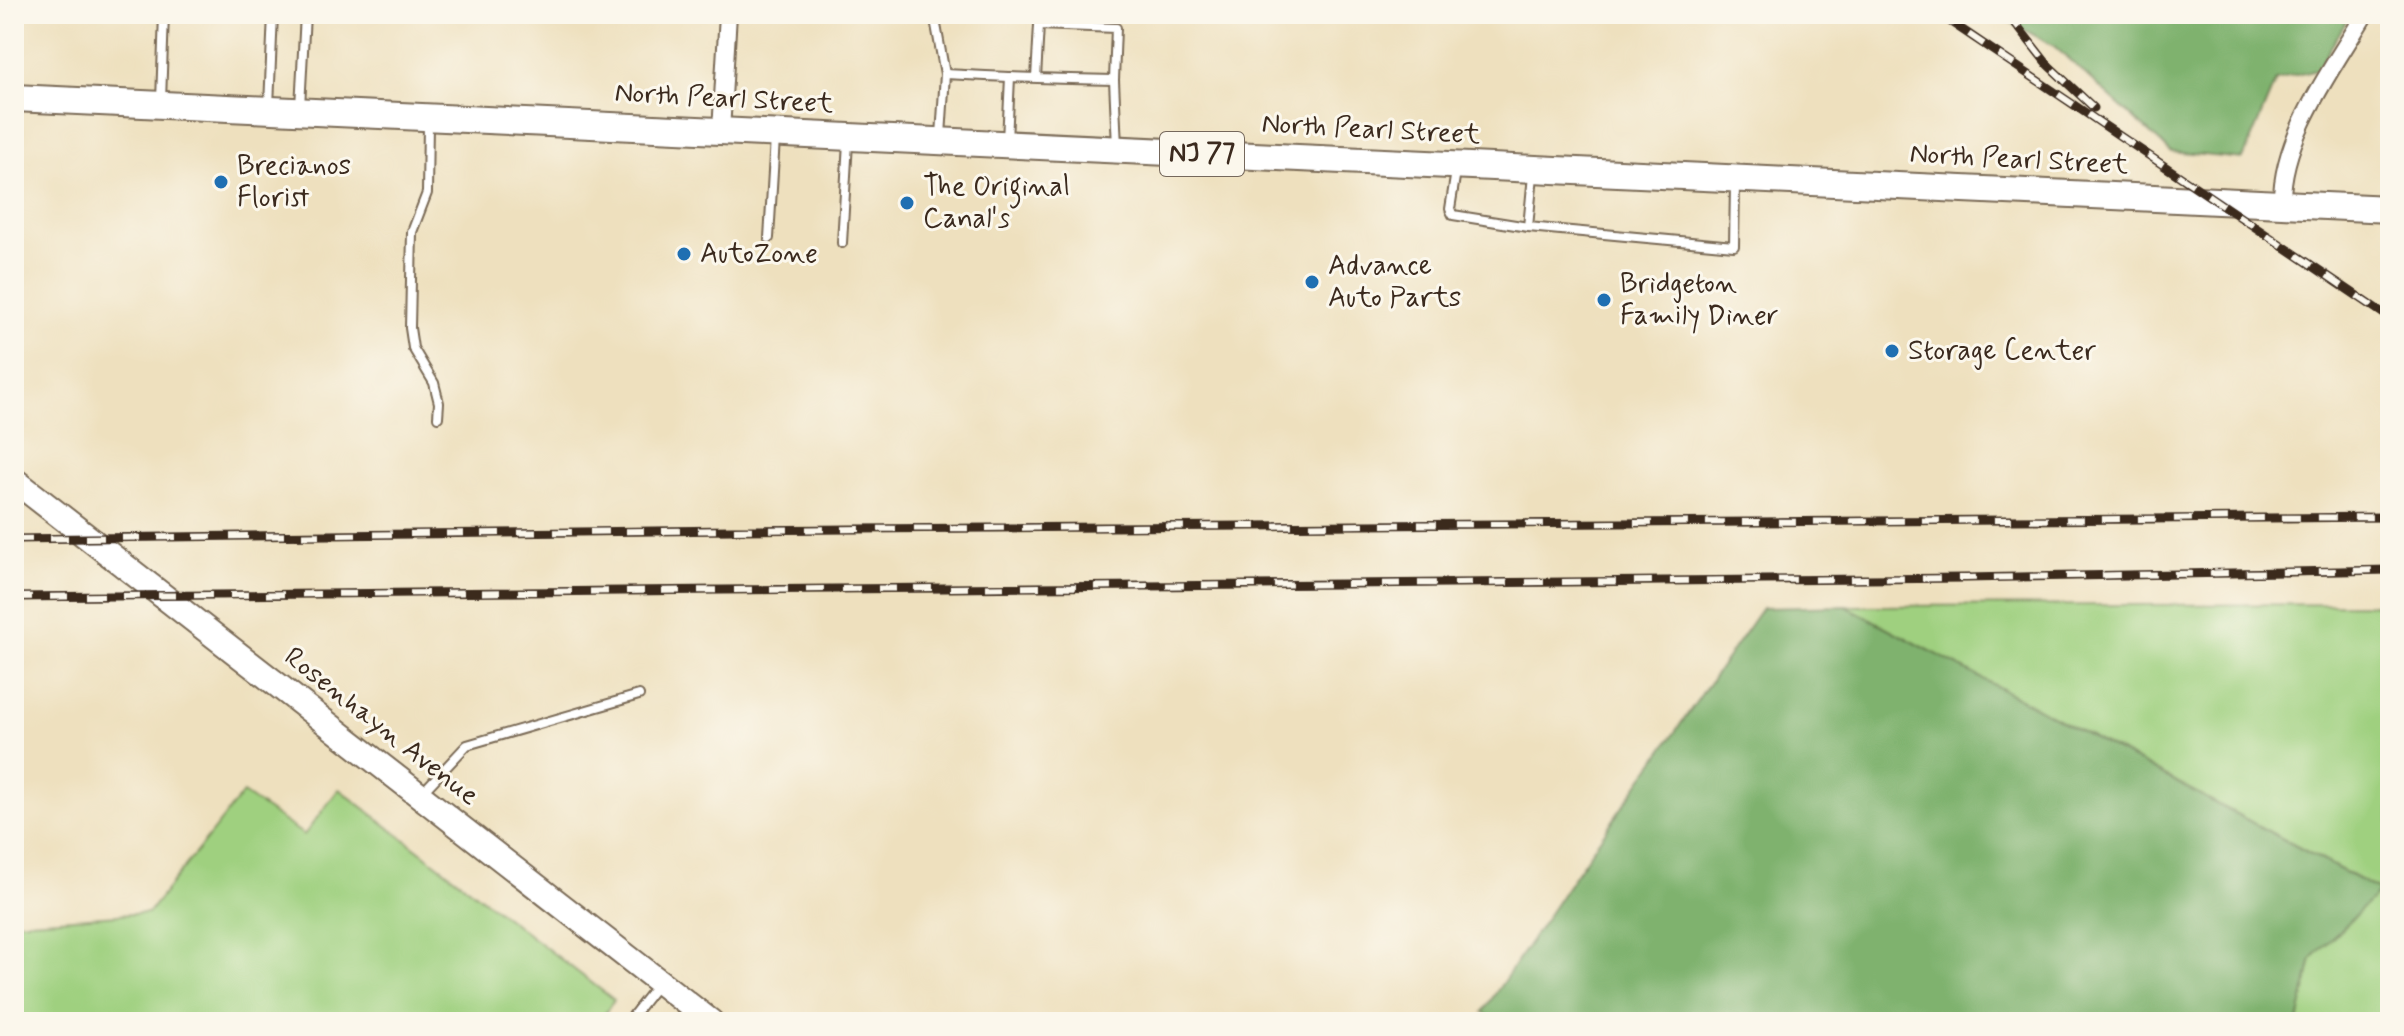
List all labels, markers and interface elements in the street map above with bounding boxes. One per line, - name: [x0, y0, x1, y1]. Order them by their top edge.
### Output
- street label: North Pearl Street: [614, 75, 835, 123]
- street label: North Pearl Street: [1261, 106, 1482, 154]
- road number: NJ 77: [1160, 132, 1244, 176]
- street label: North Pearl Street: [1909, 136, 2130, 184]
- place label: Brecianos Florist: [237, 148, 351, 217]
- place label: The Original Canal's: [923, 169, 1070, 238]
- marker: Brecianos Florist: [212, 173, 230, 191]
- marker: The Original Canal's: [898, 194, 916, 212]
- place label: AutoZone: [700, 236, 818, 273]
- marker: AutoZone: [675, 245, 693, 263]
- place label: Advance Auto Parts: [1328, 248, 1461, 317]
- place label: Bridgeton Family Diner: [1620, 266, 1779, 335]
- marker: Advance Auto Parts: [1303, 273, 1321, 291]
- marker: Bridgeton Family Diner: [1595, 291, 1613, 309]
- place label: Storage Center: [1908, 333, 2096, 370]
- marker: Storage Center: [1883, 342, 1901, 360]
- street label: Rosenhayn Avenue: [276, 639, 486, 815]

